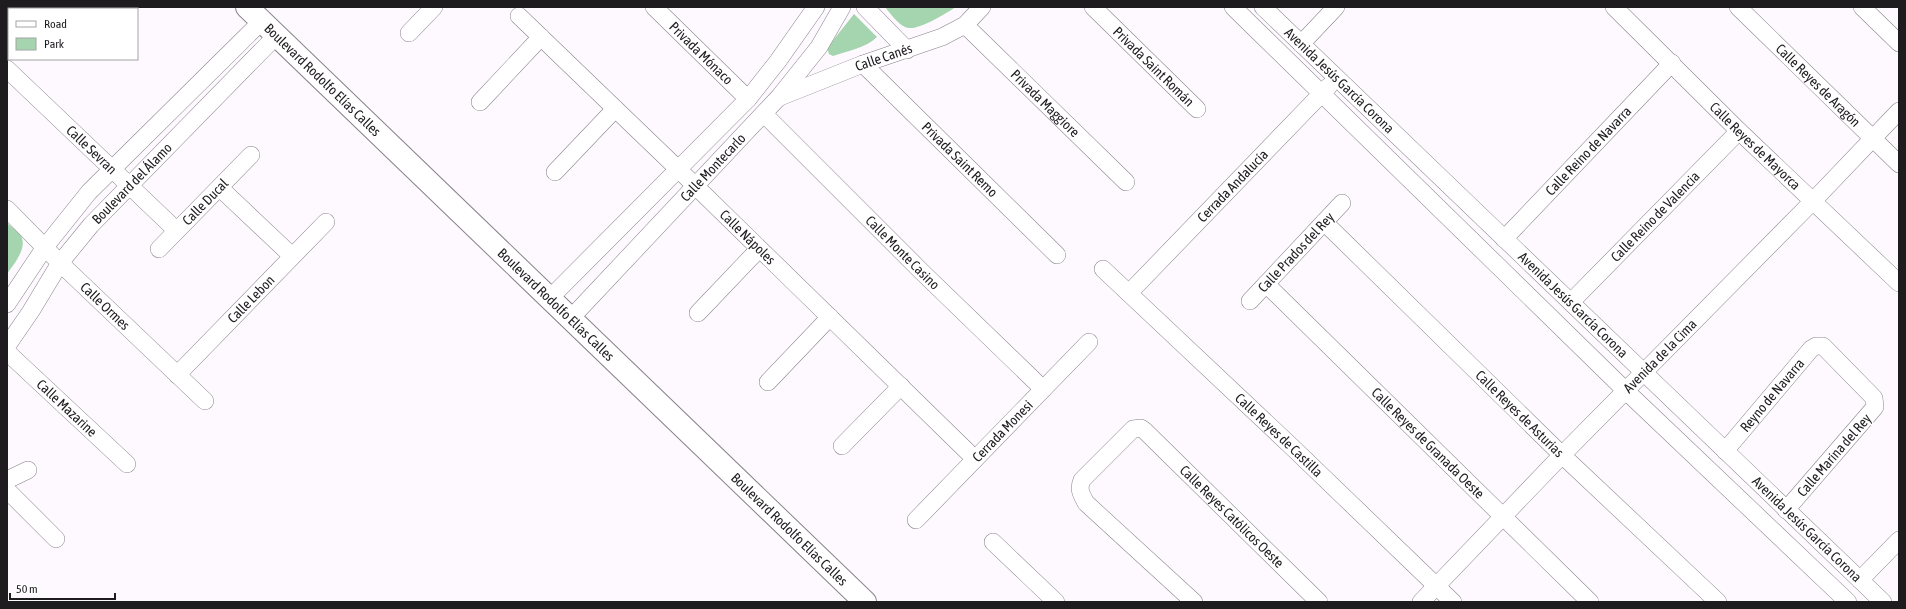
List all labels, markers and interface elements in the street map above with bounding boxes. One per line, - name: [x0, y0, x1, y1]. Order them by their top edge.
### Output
- legend: [8, 8, 138, 60]
- text: Road: [44, 17, 67, 31]
- street label: Privada Mónaco: [666, 19, 736, 88]
- street label: Boulevard Rodolfo Elías Calles: [261, 20, 384, 139]
- street label: Privada Saint Román: [1110, 23, 1197, 110]
- street label: Avenida Jesús García Corona: [1282, 24, 1397, 136]
- text: Park: [44, 37, 65, 51]
- street label: Calle Canés: [853, 40, 914, 74]
- street label: Calle Reyes de Aragón: [1773, 40, 1864, 130]
- street label: Privada Maggiore: [1008, 66, 1083, 140]
- street label: Calle Reyes de Mayorca: [1707, 99, 1804, 193]
- street label: Calle Reino de Navarra: [1542, 103, 1634, 198]
- street label: Privada Saint Remo: [919, 119, 1001, 200]
- street label: Calle Sevran: [63, 122, 120, 177]
- street label: Calle Montecarlo: [677, 130, 749, 205]
- street label: Boulevard del Álamo: [89, 139, 175, 227]
- street label: Cerrada Andalucía: [1194, 146, 1271, 225]
- street label: Calle Reino de Valencia: [1607, 168, 1703, 265]
- street label: Calle Ducal: [179, 175, 232, 228]
- street label: Calle Nápoles: [717, 206, 779, 268]
- street label: Calle Prados del Rey: [1255, 209, 1337, 295]
- street label: Calle Monte Casino: [862, 212, 943, 293]
- street label: Boulevard Rodolfo Elías Calles: [495, 245, 618, 364]
- street label: Avenida Jesús García Corona: [1515, 249, 1631, 361]
- street label: Calle Lebon: [224, 272, 278, 326]
- street label: Calle Ormes: [77, 279, 133, 333]
- street label: Avenida de la Cima: [1620, 316, 1700, 396]
- street label: Reyno de Navarra: [1737, 355, 1807, 435]
- street label: Calle Reyes de Asturias: [1472, 367, 1567, 460]
- street label: Calle Mazarine: [34, 376, 100, 440]
- street label: Calle Reyes de Granada Oeste: [1368, 384, 1488, 502]
- street label: Calle Reyes de Castilla: [1232, 390, 1326, 480]
- street label: Cerrada Monesi: [969, 397, 1036, 465]
- street label: Calle Marina del Rey: [1794, 410, 1874, 500]
- street label: Calle Reyes Católicos Oeste: [1177, 462, 1287, 571]
- street label: Boulevard Rodolfo Elías Calles: [728, 470, 851, 589]
- street label: Avenida Jesús García Corona: [1749, 473, 1865, 585]
- scale bar: [10, 575, 115, 601]
- text: 50 m: [16, 582, 38, 596]

